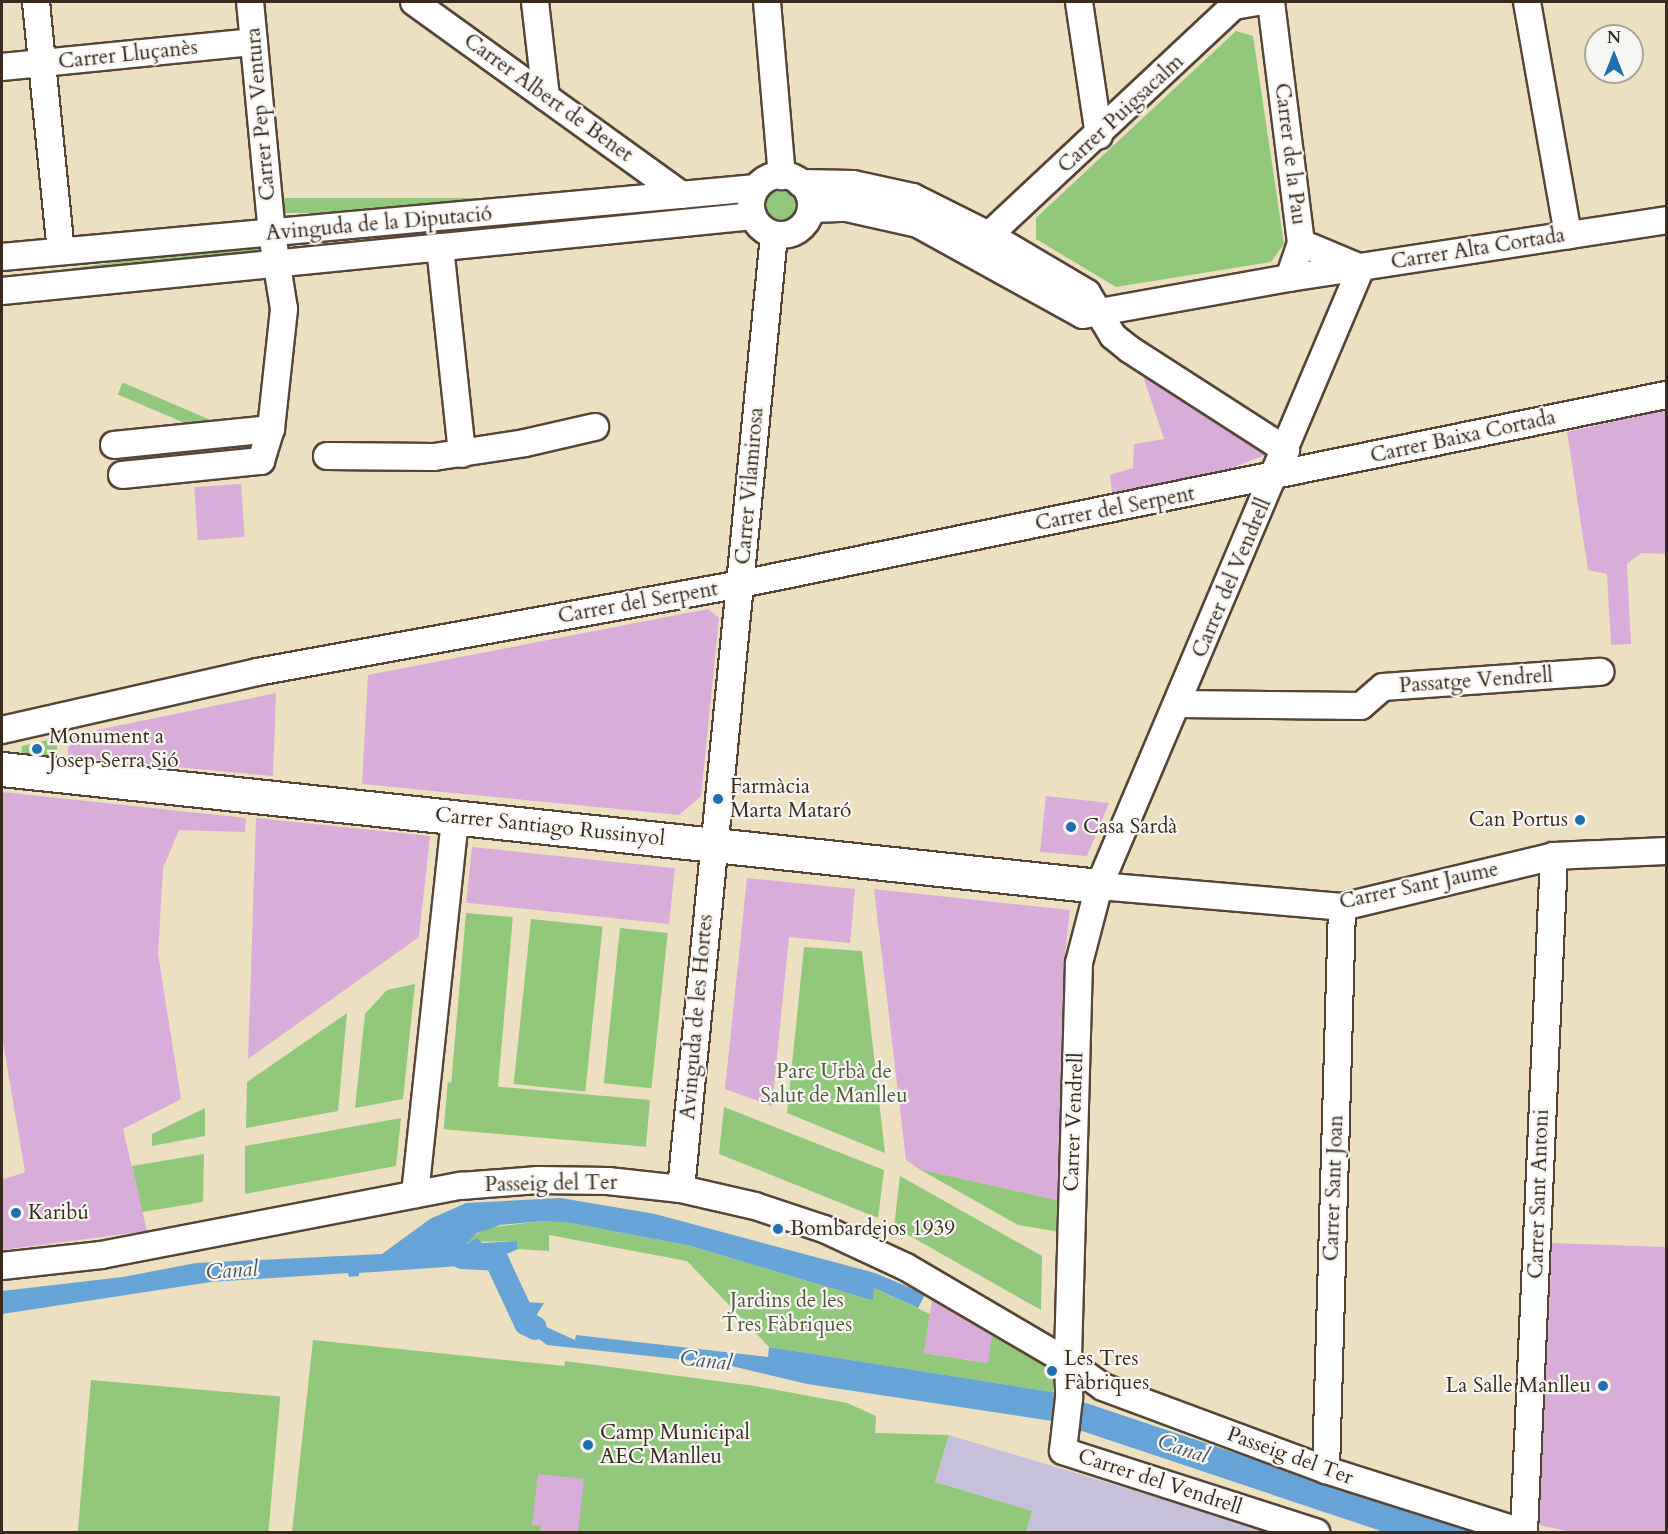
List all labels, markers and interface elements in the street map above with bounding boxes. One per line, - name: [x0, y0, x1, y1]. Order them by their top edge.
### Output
- north arrow: [1584, 24, 1644, 84]
- street label: Carrer Pep Ventura: [241, 26, 281, 202]
- text: N: [1607, 27, 1621, 49]
- street label: Carrer Albert de Benet: [459, 28, 637, 168]
- street label: Carrer Lluçanès: [57, 35, 199, 75]
- street label: Carrer Puigsacalm: [1053, 49, 1189, 179]
- street label: Carrer de la Pau: [1269, 82, 1311, 226]
- street label: Avinguda de la Diputació: [265, 202, 493, 246]
- street label: Carrer Alta Cortada: [1389, 223, 1567, 275]
- street label: Carrer Baixa Cortada: [1368, 405, 1558, 469]
- street label: Carrer Vilamirosa: [731, 406, 769, 566]
- street label: Carrer del Serpent: [1033, 481, 1197, 537]
- street label: Carrer del Vendrell: [1187, 494, 1277, 662]
- street label: Carrer del Serpent: [556, 577, 720, 629]
- street label: Passatge Vendrell: [1398, 663, 1554, 699]
- place label: Monument a Josep Serra Sió: [49, 724, 179, 774]
- marker: Monument a Josep Serra Sió: [30, 742, 44, 756]
- place label: Farmàcia Marta Mataró: [730, 774, 851, 824]
- marker: Farmàcia Marta Mataró: [711, 792, 725, 806]
- street label: Carrer Santiago Russinyol: [434, 802, 666, 852]
- place label: Can Portus: [1469, 807, 1568, 833]
- marker: Can Portus: [1573, 813, 1587, 827]
- place label: Casa Sardà: [1083, 814, 1177, 840]
- marker: Casa Sardà: [1064, 820, 1078, 834]
- street label: Carrer Sant Jaume: [1337, 857, 1501, 915]
- street label: Avinguda de les Hortes: [675, 913, 719, 1121]
- street label: Carrer Vendrell: [1059, 1052, 1089, 1192]
- park label: Parc Urbà de Salut de Manlleu: [760, 1059, 908, 1109]
- street label: Carrer Sant Antoni: [1523, 1109, 1555, 1279]
- street label: Carrer Sant Joan: [1319, 1114, 1349, 1262]
- street label: Passeig del Ter: [484, 1170, 618, 1198]
- place label: Karibú: [28, 1200, 89, 1226]
- marker: Karibú: [9, 1206, 23, 1220]
- place label: Bombardejos 1939: [790, 1216, 955, 1242]
- marker: Bombardejos 1939: [771, 1222, 785, 1236]
- water label: Canal: [205, 1256, 259, 1286]
- park label: Jardins de les Tres Fàbriques: [722, 1288, 852, 1338]
- water label: Canal: [679, 1345, 733, 1377]
- place label: Les Tres Fàbriques: [1064, 1346, 1149, 1396]
- marker: Les Tres Fàbriques: [1045, 1364, 1059, 1378]
- place label: La Salle Manlleu: [1446, 1373, 1591, 1399]
- marker: La Salle Manlleu: [1596, 1379, 1610, 1393]
- place label: Camp Municipal AEC Manlleu: [600, 1420, 750, 1470]
- street label: Passeig del Ter: [1223, 1421, 1357, 1491]
- water label: Canal: [1154, 1428, 1212, 1470]
- marker: Camp Municipal AEC Manlleu: [581, 1438, 595, 1452]
- street label: Carrer del Vendrell: [1075, 1444, 1245, 1520]

